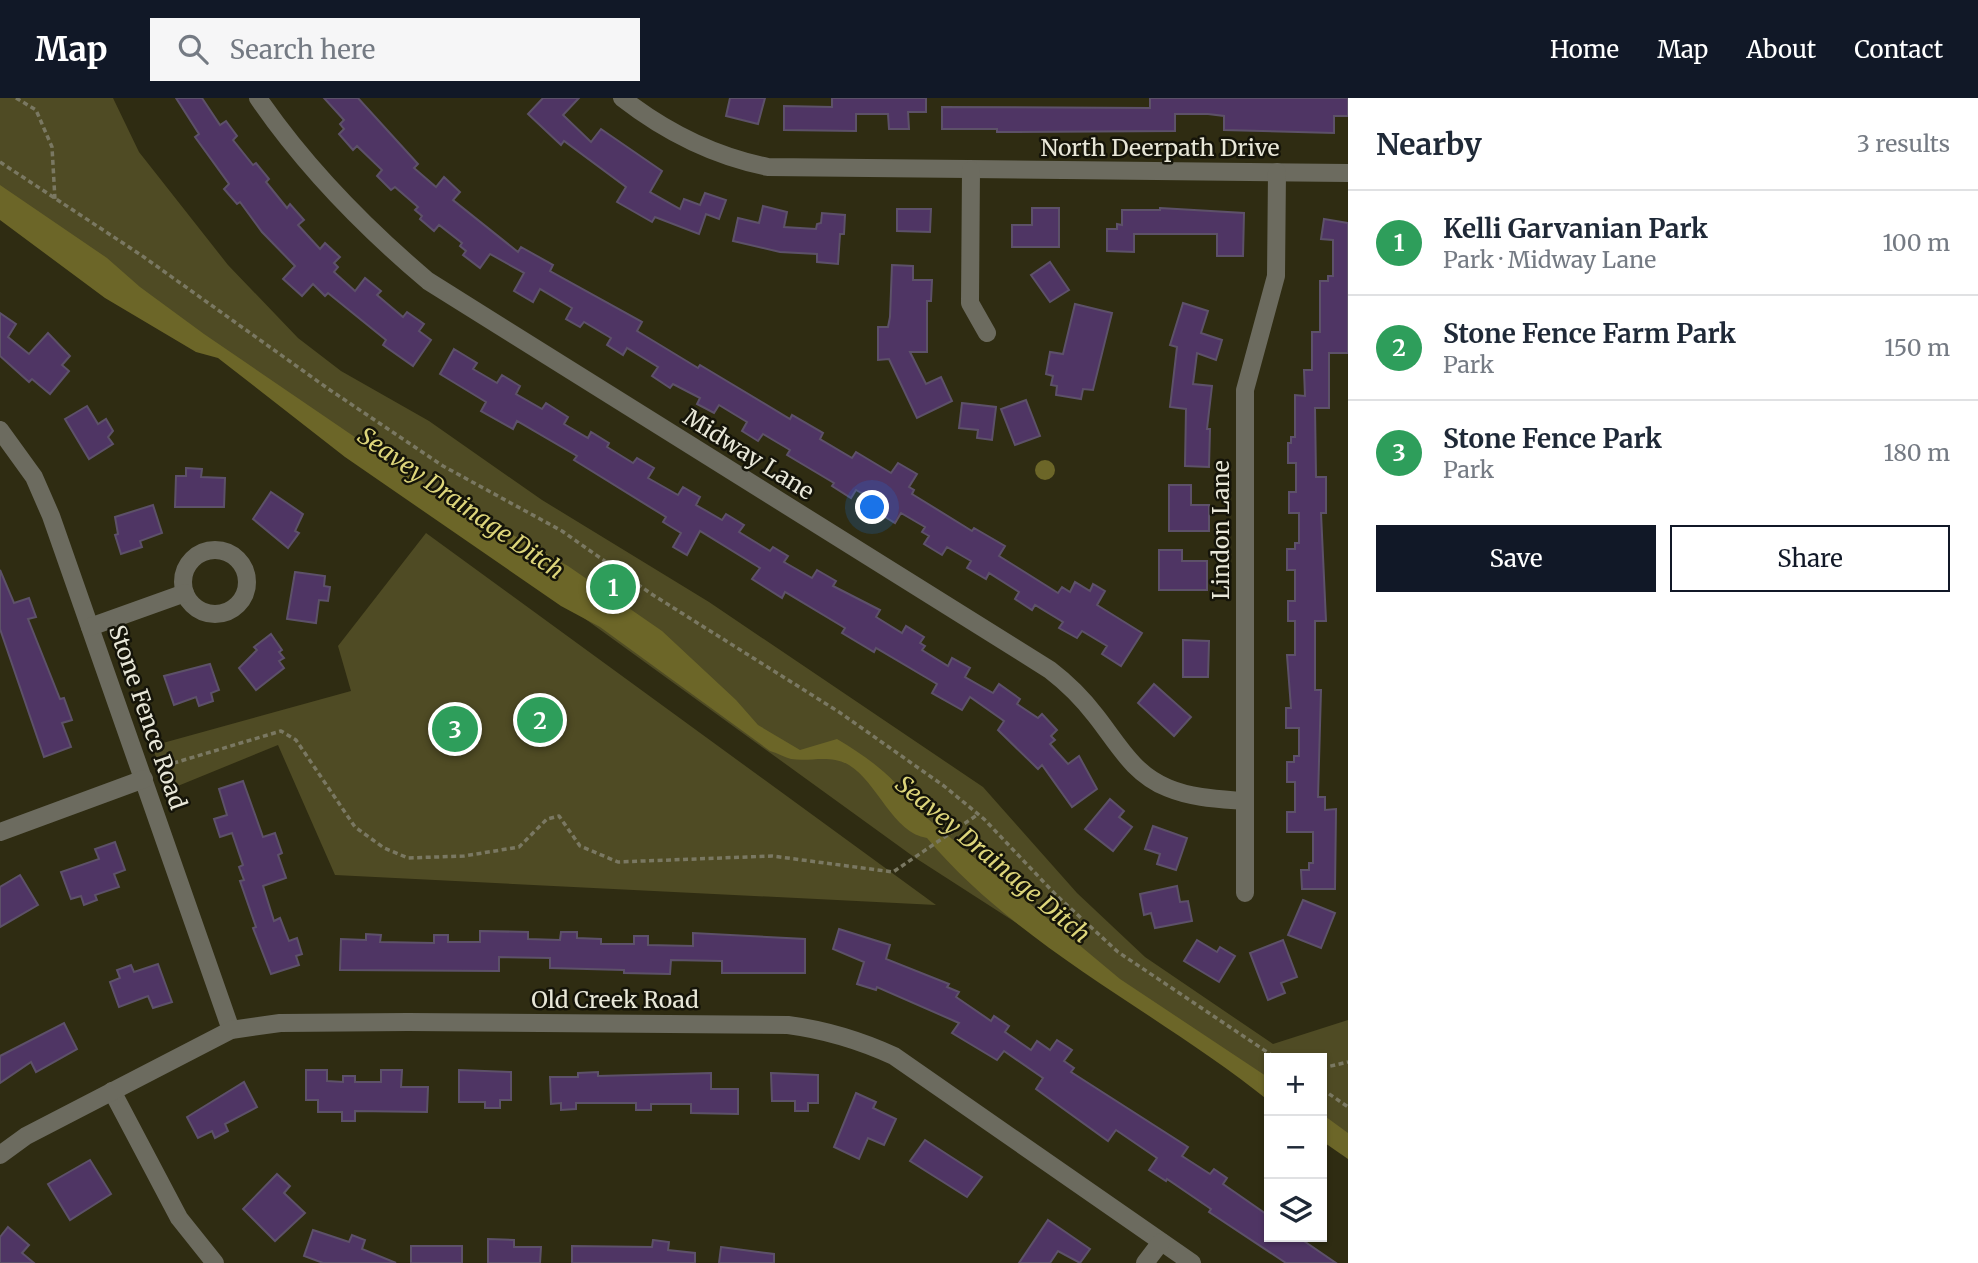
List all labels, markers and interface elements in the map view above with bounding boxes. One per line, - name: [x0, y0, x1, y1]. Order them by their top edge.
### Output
- search box: [150, 18, 640, 81]
- text: Map: [35, 29, 108, 70]
- icon: search: [174, 30, 212, 68]
- text: Search here: [230, 33, 375, 66]
- text: Home: [1550, 34, 1619, 65]
- text: Map: [1657, 34, 1708, 65]
- text: About: [1746, 34, 1816, 65]
- text: Contact: [1854, 34, 1943, 65]
- text: Nearby: [1376, 125, 1482, 163]
- text: 3 results: [1857, 129, 1950, 158]
- street label: North Deerpath Drive: [1040, 133, 1280, 162]
- text: Kelli Garvanian Park: [1443, 212, 1708, 245]
- text: 1: [1394, 228, 1404, 257]
- text: 100 m: [1882, 228, 1950, 257]
- text: Park · Midway Lane: [1443, 245, 1656, 274]
- text: Stone Fence Farm Park: [1443, 317, 1736, 350]
- text: 2: [1392, 333, 1406, 362]
- text: 150 m: [1884, 333, 1950, 362]
- text: Park: [1443, 350, 1494, 379]
- street label: Midway Lane: [678, 402, 820, 506]
- water label: Seavey Drainage Ditch: [352, 420, 570, 586]
- text: Stone Fence Park: [1443, 422, 1662, 455]
- text: 3: [1392, 438, 1406, 467]
- text: 180 m: [1884, 438, 1950, 467]
- text: Park: [1443, 455, 1494, 484]
- street label: Lindon Lane: [1206, 460, 1235, 600]
- your location: [855, 490, 889, 524]
- button: Save: [1376, 525, 1656, 592]
- button: Share: [1670, 525, 1950, 592]
- pin: 1: [590, 561, 636, 613]
- street label: Stone Fence Road: [103, 621, 193, 813]
- pin: 2: [517, 694, 563, 746]
- pin: 3: [432, 703, 478, 755]
- water label: Seavey Drainage Ditch: [889, 769, 1097, 949]
- street label: Old Creek Road: [531, 985, 699, 1014]
- map controls: [1264, 1053, 1327, 1242]
- button: +: [1264, 1053, 1327, 1116]
- button: −: [1264, 1116, 1327, 1179]
- button: layers: [1264, 1179, 1327, 1242]

